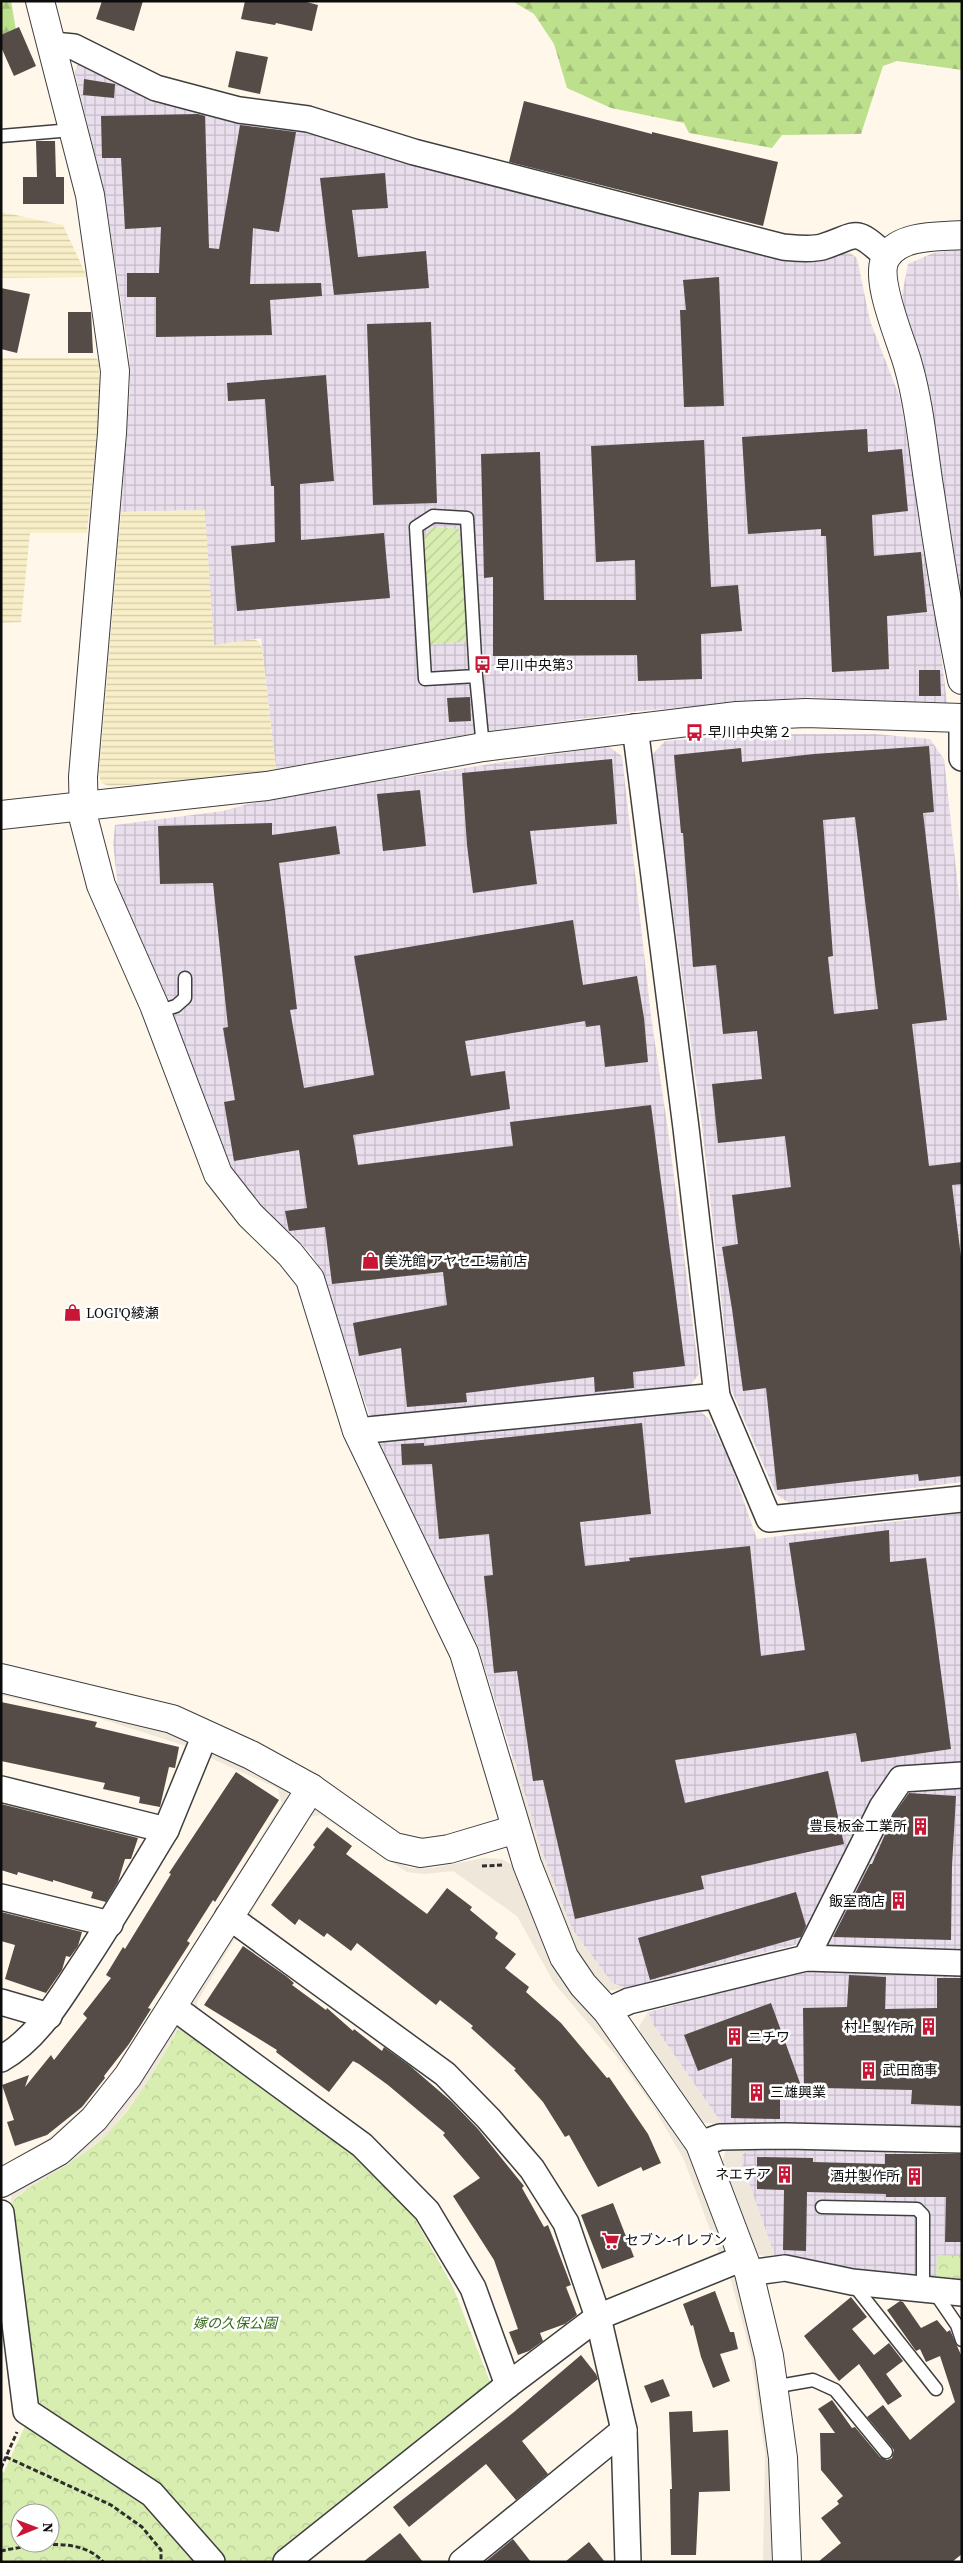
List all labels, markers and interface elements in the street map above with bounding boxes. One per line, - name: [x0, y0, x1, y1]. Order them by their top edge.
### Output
- bus stop icon: 早川中央第3: [472, 655, 492, 675]
- place label: 早川中央第3: [496, 655, 573, 675]
- bus stop icon: 早川中央第２: [684, 722, 704, 742]
- place label: 早川中央第２: [708, 722, 792, 742]
- shop icon: 美洗館 アヤセ工場前店: [360, 1251, 380, 1271]
- place label: 美洗館 アヤセ工場前店: [384, 1251, 527, 1271]
- shop icon: LOGI'Q綾瀬: [62, 1303, 82, 1323]
- place label: LOGI'Q綾瀬: [86, 1303, 159, 1323]
- place label: 豊長板金工業所: [809, 1816, 907, 1836]
- building icon: 豊長板金工業所: [911, 1816, 931, 1836]
- place label: 飯室商店: [829, 1891, 885, 1911]
- building icon: 飯室商店: [889, 1891, 909, 1911]
- place label: 村上製作所: [844, 2017, 914, 2037]
- building icon: 村上製作所: [918, 2017, 938, 2037]
- building icon: ニチワ: [724, 2027, 744, 2047]
- place label: ニチワ: [748, 2027, 790, 2047]
- building icon: 武田商事: [858, 2060, 878, 2080]
- place label: 武田商事: [882, 2060, 938, 2080]
- building icon: 三雄興業: [746, 2082, 766, 2102]
- place label: 三雄興業: [770, 2082, 826, 2102]
- place label: ネエチア: [715, 2164, 771, 2184]
- building icon: ネエチア: [775, 2164, 795, 2184]
- place label: 酒井製作所: [830, 2166, 900, 2186]
- building icon: 酒井製作所: [904, 2166, 924, 2186]
- supermarket icon: セブン-イレブン: [601, 2230, 621, 2250]
- place label: セブン-イレブン: [625, 2230, 727, 2250]
- park label: 嫁の久保公園: [193, 2313, 279, 2333]
- north arrow: [10, 2503, 60, 2553]
- text: N: [38, 2522, 58, 2533]

